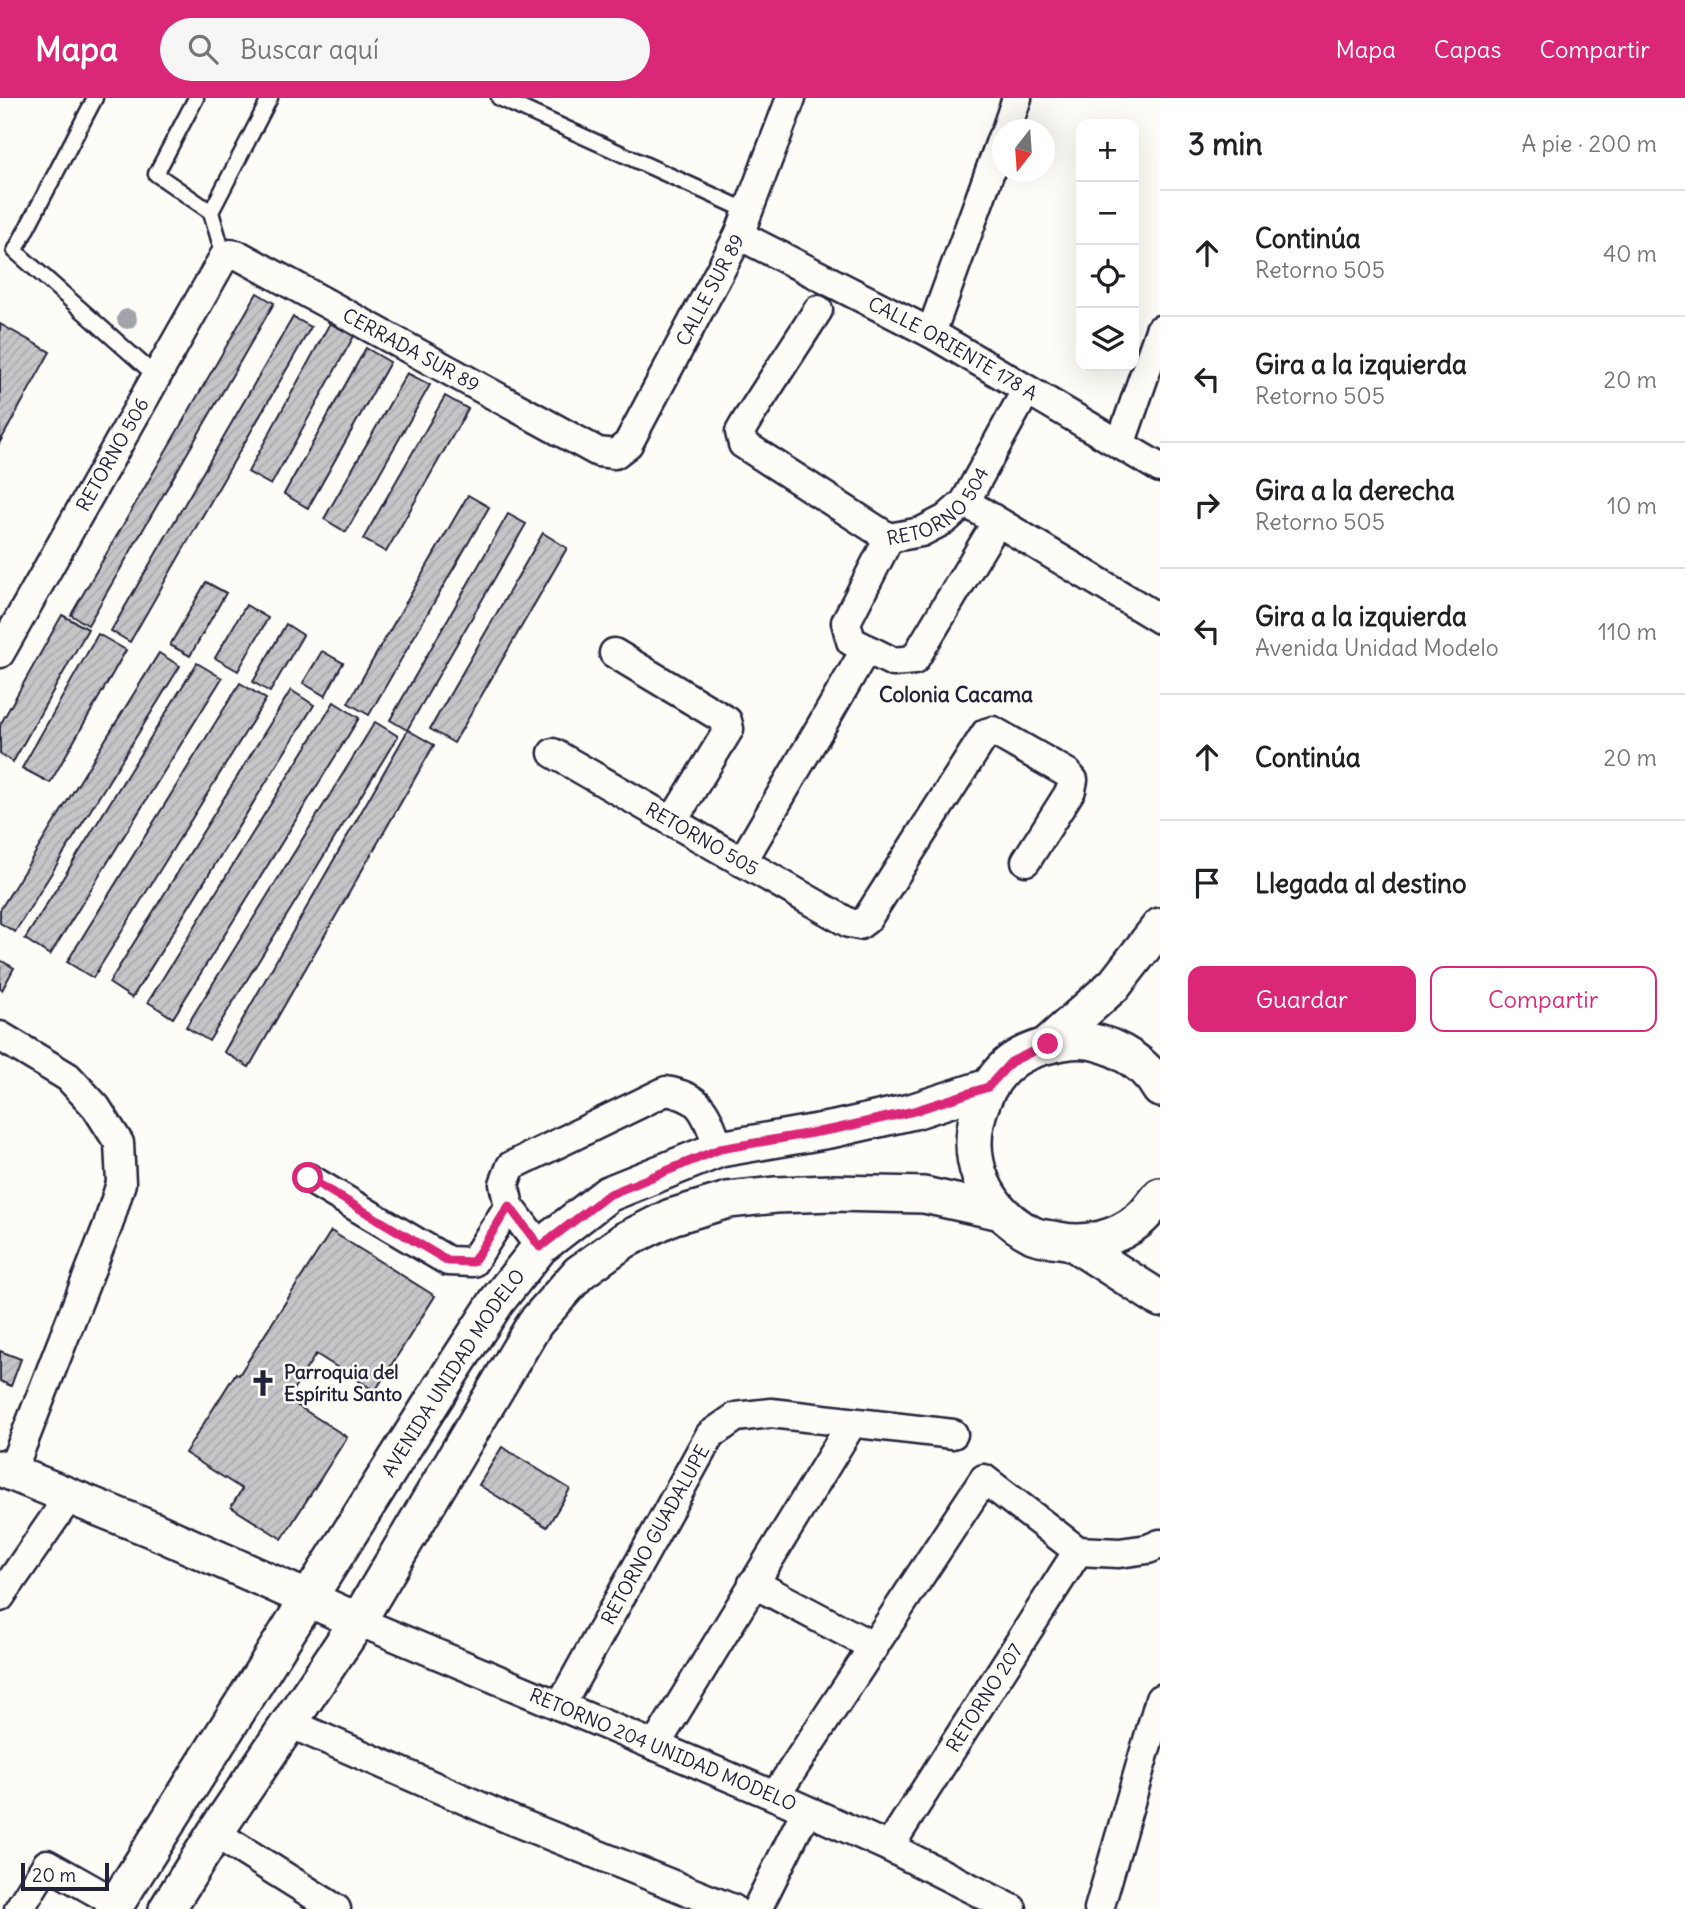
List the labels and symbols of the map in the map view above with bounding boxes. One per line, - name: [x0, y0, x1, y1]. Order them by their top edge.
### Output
- north arrow: [992, 119, 1055, 182]
- street label: CALLE SUR 89: [670, 230, 749, 350]
- street label: CALLE ORIENTE 178 A: [864, 291, 1042, 405]
- street label: CERRADA SUR 89: [339, 303, 484, 397]
- street label: RETORNO 506: [71, 394, 154, 515]
- street label: RETORNO 504: [885, 463, 994, 550]
- district label: Colonia Cacama: [879, 681, 1033, 708]
- street label: RETORNO 505: [641, 797, 763, 881]
- route end: [1032, 1028, 1063, 1059]
- route start: [292, 1162, 323, 1193]
- street label: AVENIDA UNIDAD MODELO: [376, 1264, 530, 1481]
- place label: Parroquia del Espíritu Santo: [284, 1360, 403, 1406]
- church icon: Parroquia del Espíritu Santo: [248, 1368, 278, 1398]
- street label: RETORNO GUADALUPE: [596, 1440, 714, 1629]
- street label: RETORNO 207: [941, 1639, 1028, 1756]
- street label: RETORNO 204 UNIDAD MODELO: [526, 1682, 801, 1816]
- scale bar: [21, 1860, 108, 1892]

